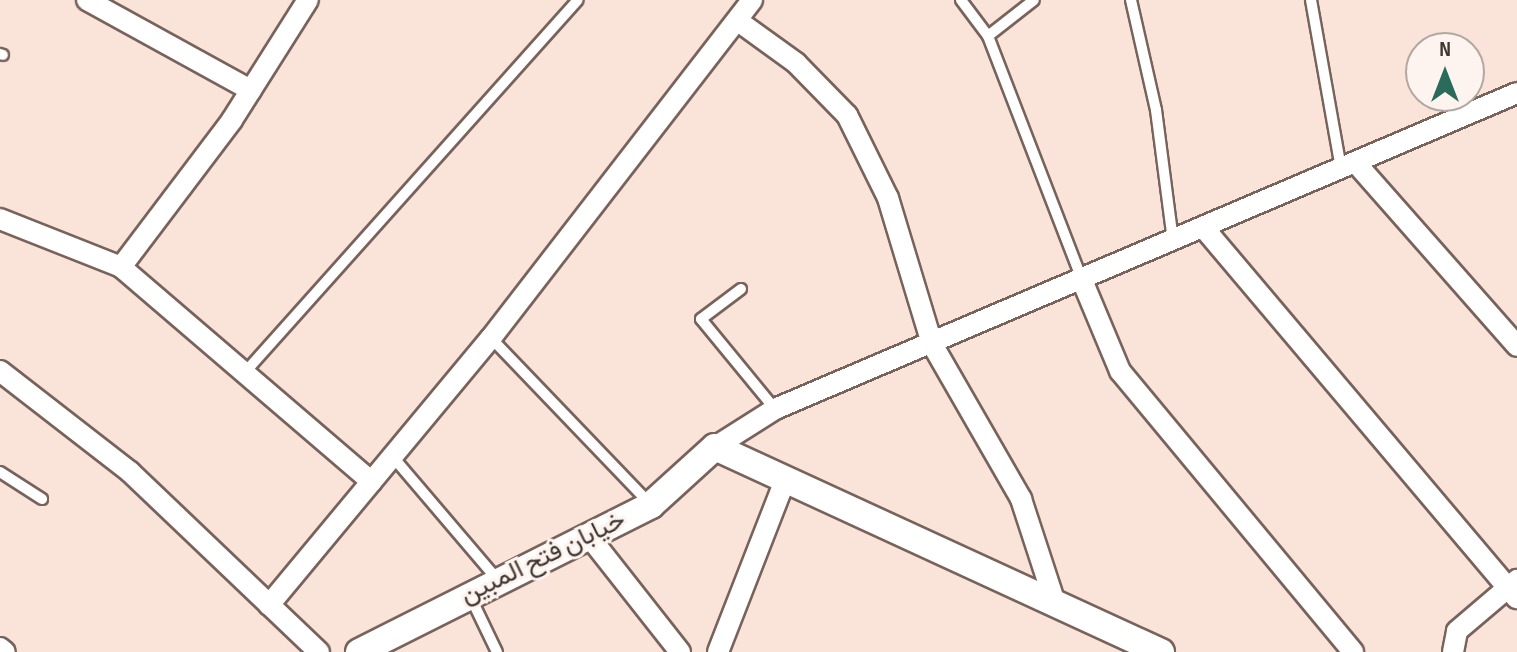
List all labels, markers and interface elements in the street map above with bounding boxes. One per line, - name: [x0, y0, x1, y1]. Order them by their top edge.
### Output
- north arrow: [1405, 32, 1485, 112]
- text: N: [1439, 36, 1451, 63]
- street label: خیابان فتح المبین: [455, 505, 631, 611]

